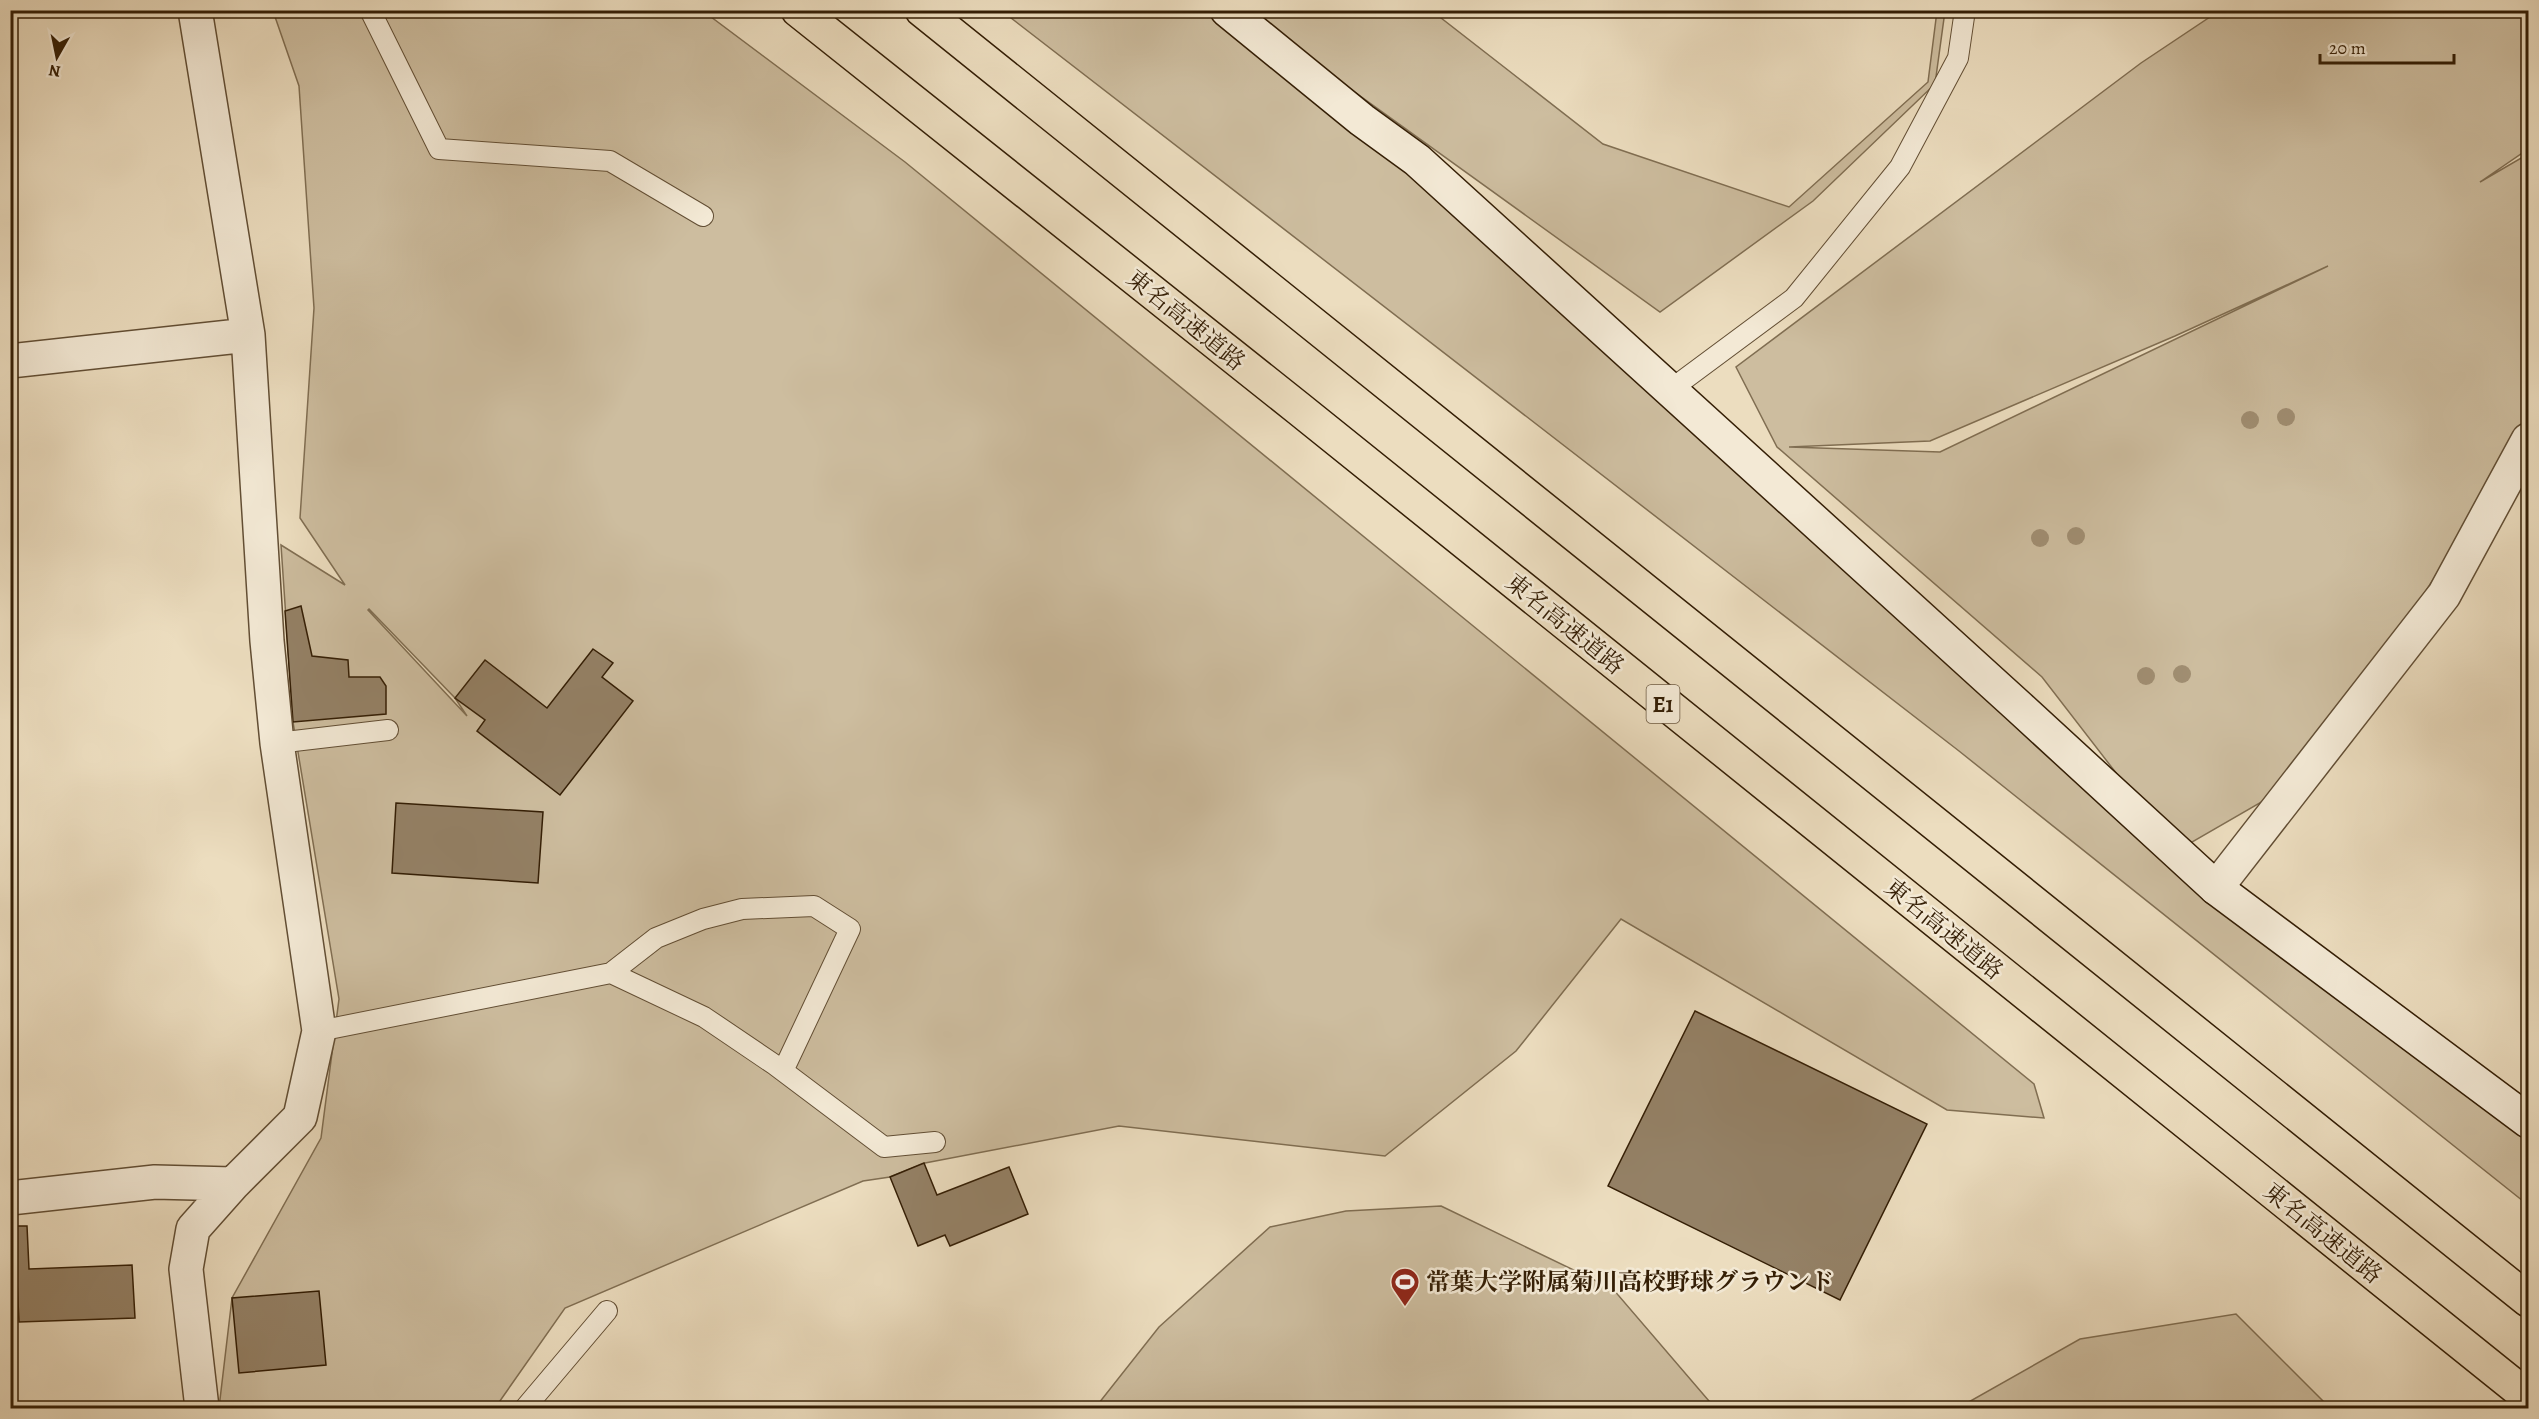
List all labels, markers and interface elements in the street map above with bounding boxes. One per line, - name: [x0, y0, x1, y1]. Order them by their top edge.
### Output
- north arrow: [27, 27, 87, 87]
- scale bar: [2320, 27, 2454, 65]
- text: 20 m: [2329, 36, 2366, 60]
- text: N: [47, 59, 62, 83]
- street label: 東名高速道路: [1120, 262, 1252, 378]
- street label: 東名高速道路: [1499, 566, 1631, 682]
- road number: E1: [1646, 685, 1680, 723]
- street label: 東名高速道路: [1878, 871, 2010, 987]
- street label: 東名高速道路: [2257, 1175, 2389, 1291]
- sports icon: 常葉大学附属菊川高校野球グラウンド: [1389, 1266, 1421, 1308]
- place label: 常葉大学附属菊川高校野球グラウンド: [1426, 1266, 1834, 1298]

